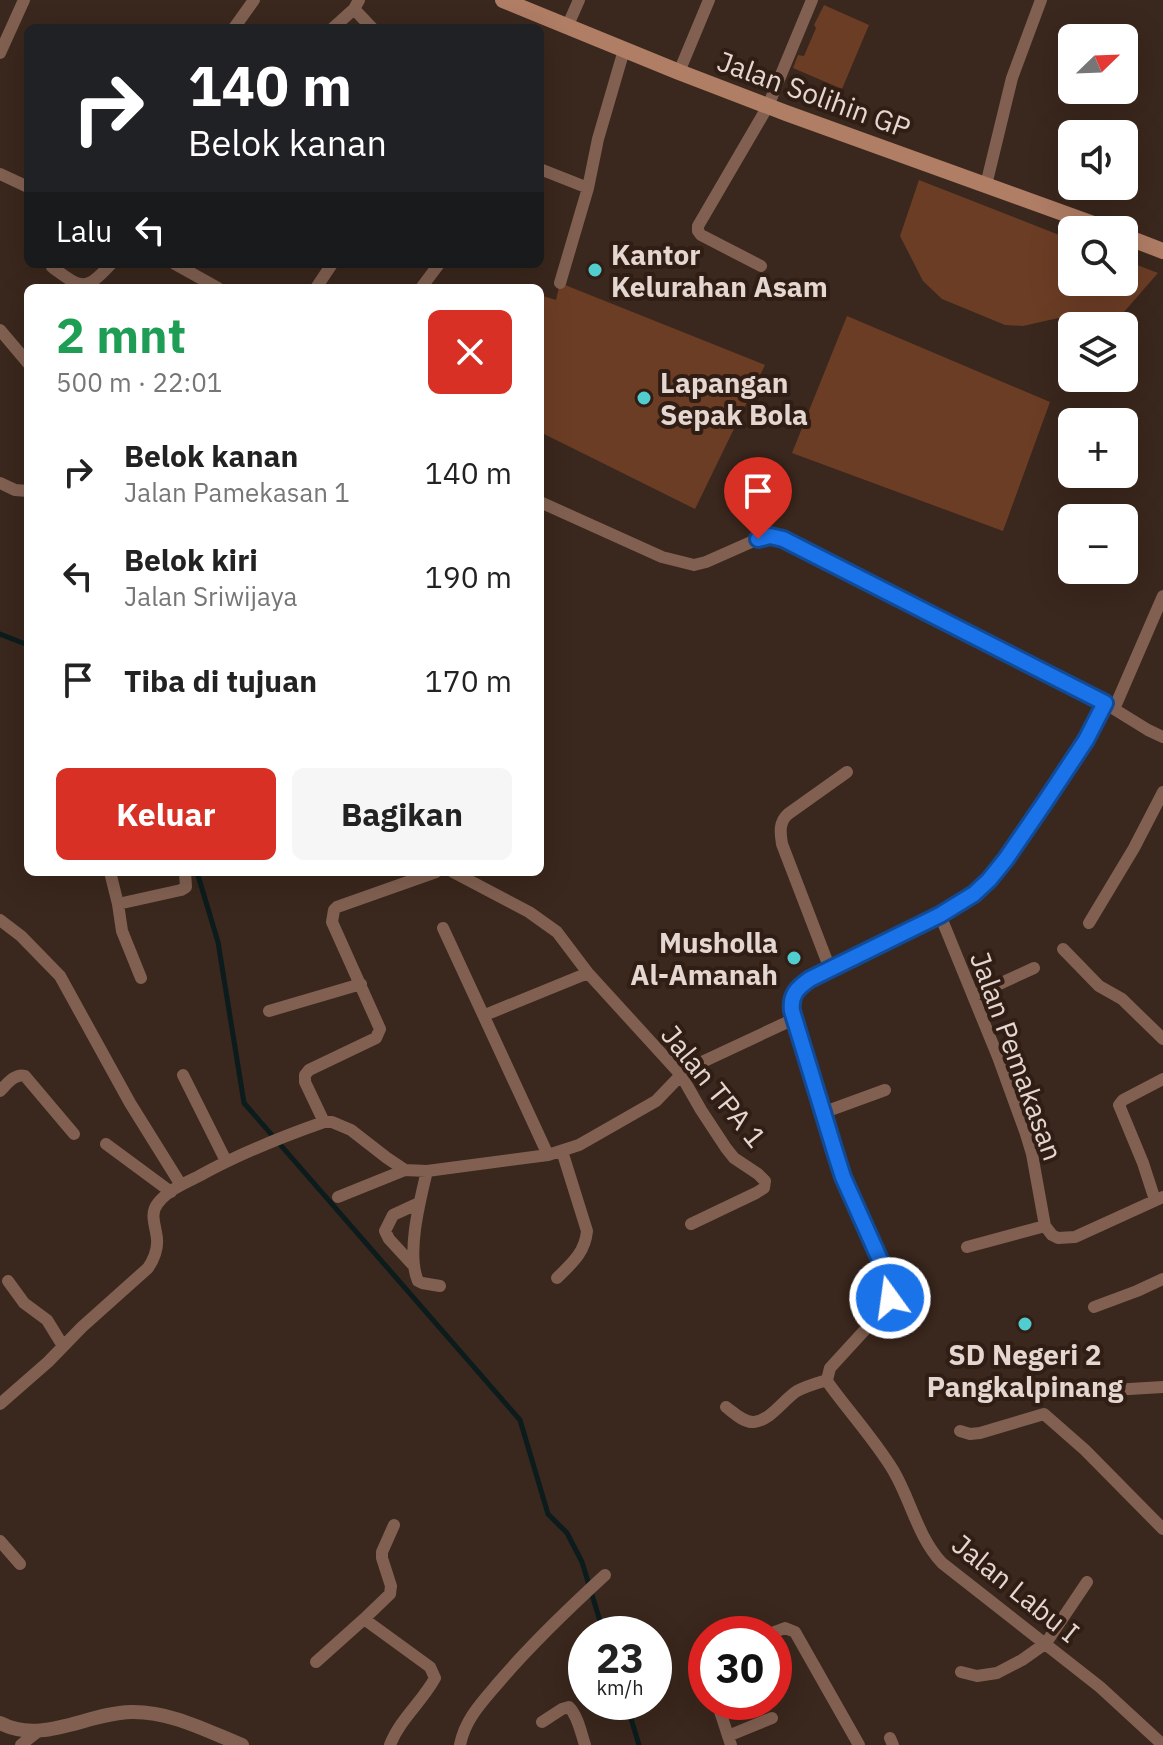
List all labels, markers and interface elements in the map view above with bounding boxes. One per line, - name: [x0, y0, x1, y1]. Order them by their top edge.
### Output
- north arrow: [1058, 24, 1138, 104]
- map controls: [1058, 24, 1138, 584]
- street label: Jalan Solihin GP: [712, 42, 916, 146]
- text: 140 m: [188, 49, 352, 121]
- icon: right: [56, 56, 160, 160]
- text: Belok kanan: [188, 119, 387, 166]
- button: sound: [1058, 120, 1138, 200]
- icon: left: [128, 208, 172, 252]
- text: Lalu: [56, 211, 112, 250]
- button: search: [1058, 216, 1138, 296]
- place label: Kantor Kelurahan Asam: [611, 236, 828, 305]
- marker: Kantor Kelurahan Asam: [586, 261, 604, 279]
- text: 2 mnt: [56, 304, 186, 366]
- button: close: [428, 310, 512, 394]
- button: layers: [1058, 312, 1138, 392]
- place label: Lapangan Sepak Bola: [660, 364, 808, 433]
- text: 500 m · 22:01: [56, 365, 222, 399]
- marker: Lapangan Sepak Bola: [635, 389, 653, 407]
- button: +: [1058, 408, 1138, 488]
- text: Belok kanan: [124, 436, 298, 475]
- icon: right: [56, 450, 100, 494]
- text: 140 m: [425, 453, 512, 492]
- pin: [724, 457, 792, 539]
- icon: arrive: [736, 469, 780, 513]
- text: Jalan Pamekasan 1: [124, 475, 350, 509]
- button: −: [1058, 504, 1138, 584]
- text: Belok kiri: [124, 540, 258, 579]
- icon: left: [56, 554, 100, 598]
- text: 190 m: [425, 557, 512, 596]
- text: Jalan Sriwijaya: [124, 579, 297, 613]
- icon: arrive: [56, 658, 100, 702]
- text: Tiba di tujuan: [124, 661, 317, 700]
- text: 170 m: [425, 661, 512, 700]
- button: Keluar: [56, 768, 276, 860]
- button: Bagikan: [292, 768, 512, 860]
- place label: Musholla Al-Amanah: [630, 924, 778, 993]
- street label: Jalan Pemakasan: [962, 947, 1072, 1165]
- marker: Musholla Al-Amanah: [785, 949, 803, 967]
- street label: Jalan TPA 1: [653, 1017, 775, 1155]
- position arrow: [848, 1256, 932, 1340]
- marker: SD Negeri 2 Pangkalpinang: [1016, 1315, 1034, 1333]
- place label: SD Negeri 2 Pangkalpinang: [927, 1336, 1124, 1405]
- street label: Jalan Labu I: [945, 1525, 1087, 1651]
- speed limit sign: 30: [688, 1616, 792, 1720]
- text: 23: [596, 1632, 644, 1684]
- text: km/h: [596, 1674, 644, 1701]

